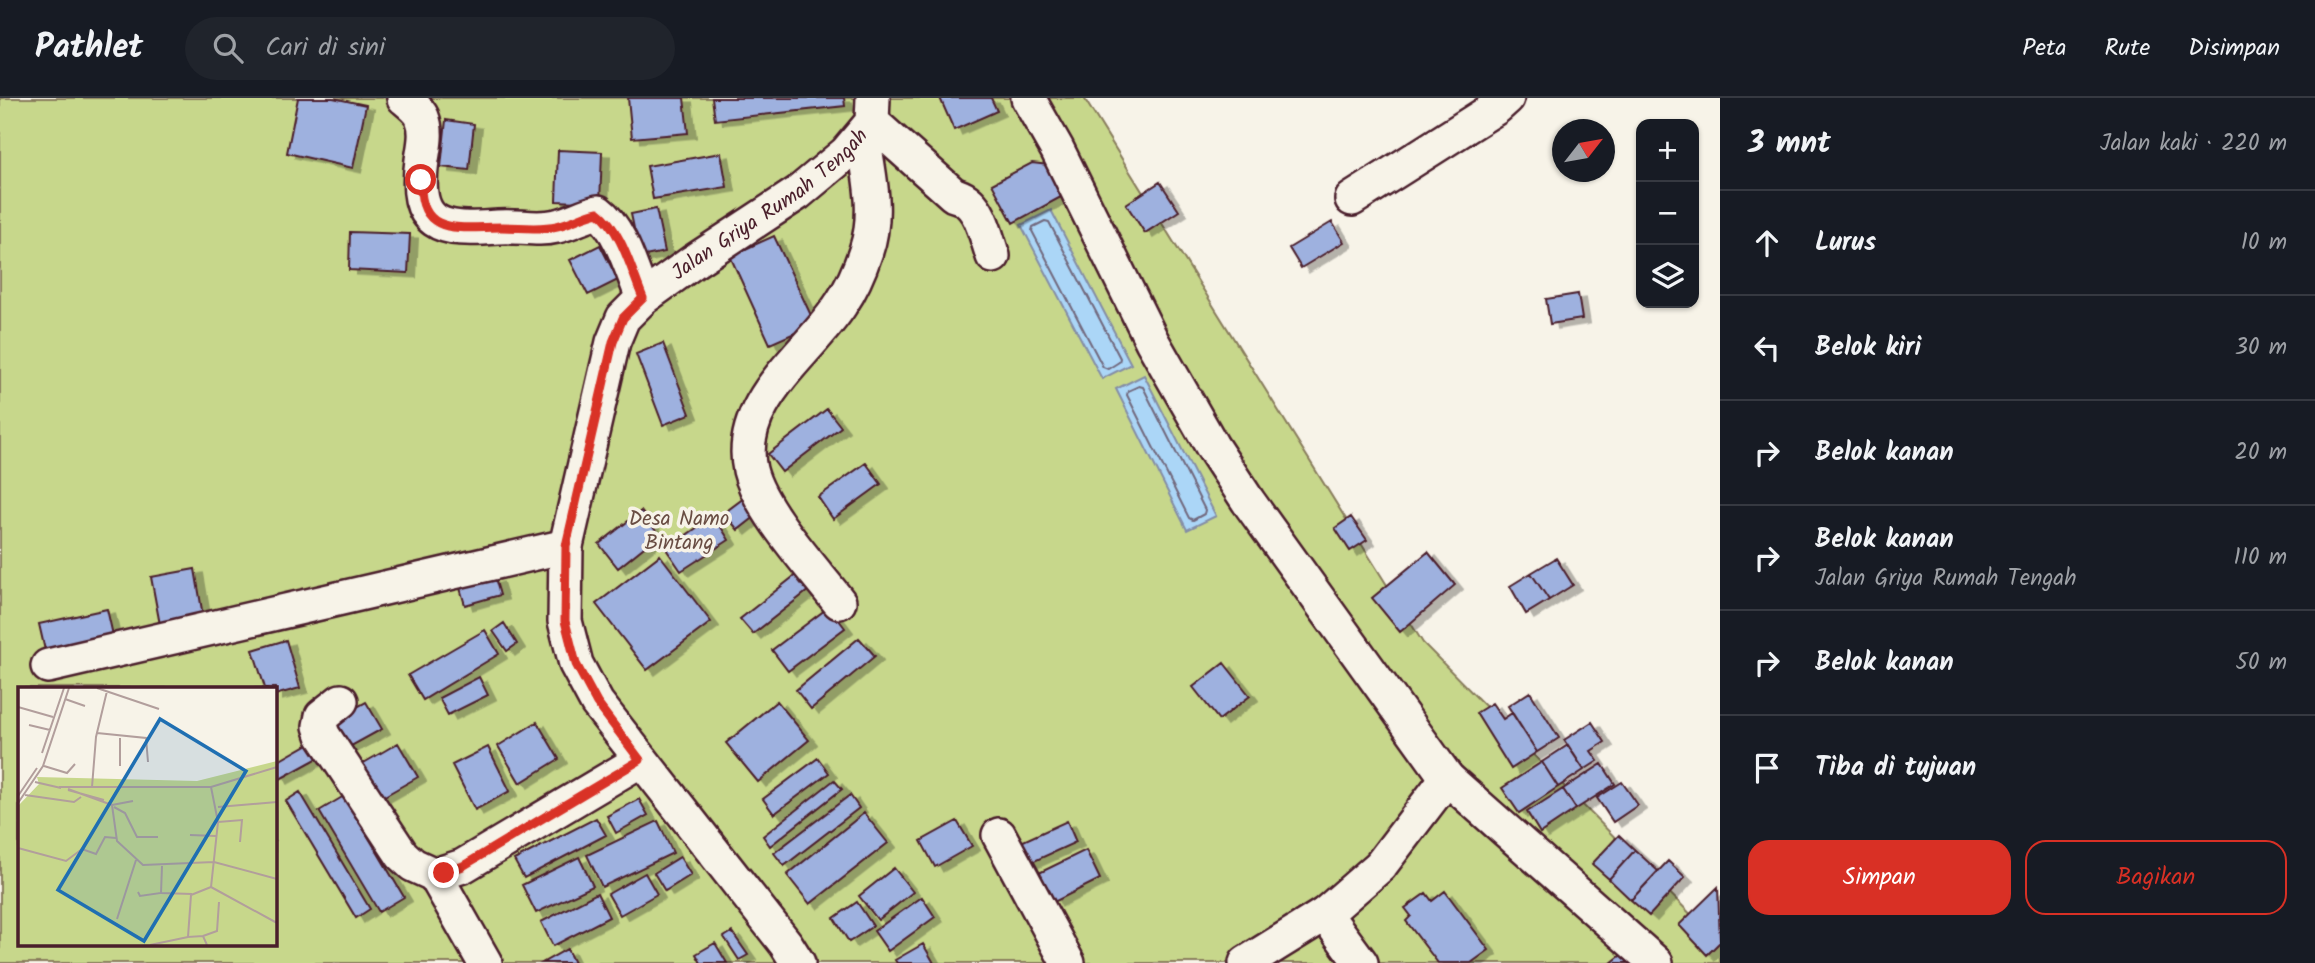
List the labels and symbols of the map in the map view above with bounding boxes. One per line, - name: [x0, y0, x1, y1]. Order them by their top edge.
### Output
- north arrow: [1552, 119, 1615, 182]
- street label: Jalan Griya Rumah Tengah: [665, 121, 876, 289]
- route start: [405, 164, 436, 195]
- park label: Desa Namo Bintang: [629, 503, 729, 560]
- inset map: [18, 687, 276, 946]
- route end: [428, 857, 459, 888]

